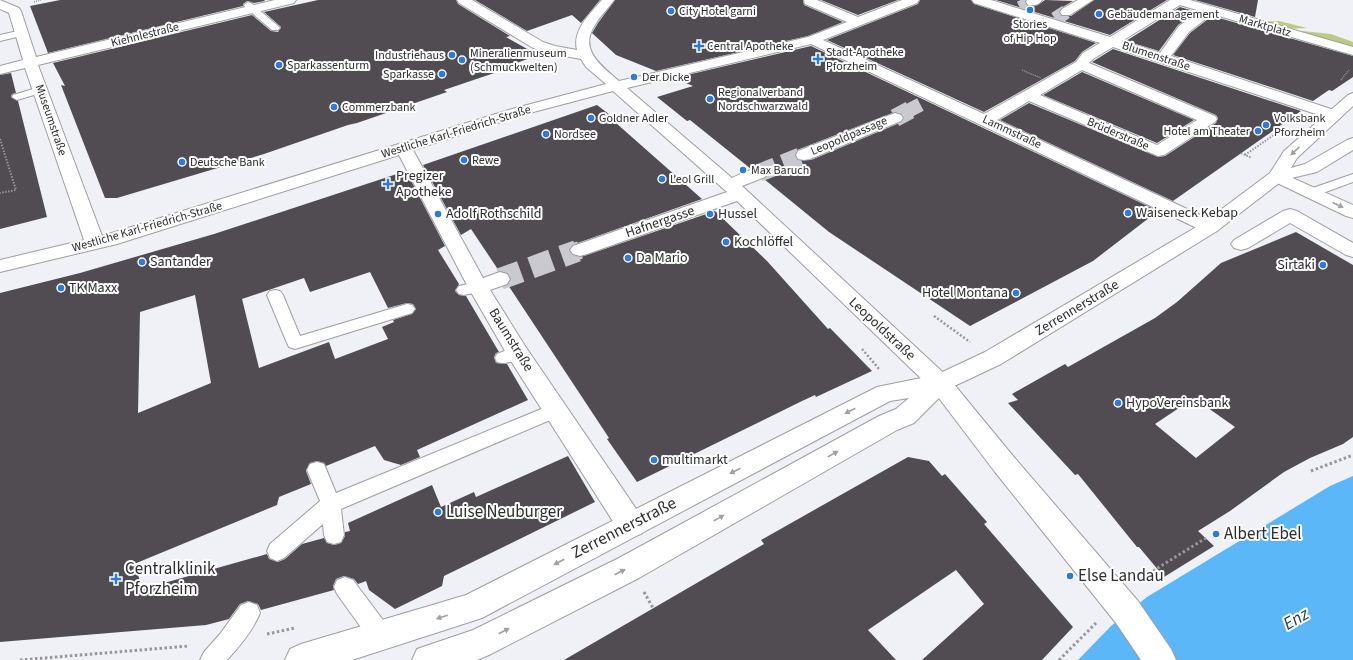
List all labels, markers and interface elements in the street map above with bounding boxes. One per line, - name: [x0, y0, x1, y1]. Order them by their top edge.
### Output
- place label: City Hotel garni: [679, 3, 756, 20]
- marker: Stories of Hip Hop: [1025, 5, 1035, 15]
- marker: City Hotel garni: [666, 6, 676, 16]
- place label: Gebäudemanagement: [1107, 6, 1219, 23]
- marker: Gebäudemanagement: [1094, 9, 1104, 19]
- street label: Marktplatz: [1237, 10, 1293, 42]
- place label: Stories of Hip Hop: [1003, 16, 1057, 47]
- street label: Kiehnlestraße: [109, 18, 181, 52]
- street label: Blumenstraße: [1120, 37, 1192, 75]
- place label: Central Apotheke: [707, 38, 794, 55]
- marker: Central Apotheke: [694, 41, 704, 51]
- place label: Stadt-Apotheke Pforzheim: [826, 44, 904, 75]
- place label: Mineralienmuseum (Schmuckwelten): [470, 45, 567, 76]
- place label: Industriehaus: [375, 47, 444, 64]
- marker: Industriehaus: [447, 50, 457, 60]
- marker: Stadt-Apotheke Pforzheim: [813, 54, 823, 64]
- marker: Mineralienmuseum (Schmuckwelten): [457, 55, 467, 65]
- place label: Sparkassenturm: [287, 57, 369, 74]
- marker: Sparkassenturm: [274, 60, 284, 70]
- place label: Sparkasse: [383, 66, 434, 83]
- marker: Sparkasse: [437, 69, 447, 79]
- place label: Der Dicke: [642, 69, 689, 86]
- marker: Der Dicke: [629, 72, 639, 82]
- street label: Museumstraße: [31, 82, 71, 158]
- place label: Regionalverband Nordschwarzwald: [718, 84, 808, 115]
- marker: Regionalverband Nordschwarzwald: [705, 94, 715, 104]
- place label: Commerzbank: [342, 99, 416, 116]
- street label: Westliche Karl-Friedrich-Straße: [379, 101, 533, 163]
- marker: Commerzbank: [329, 102, 339, 112]
- place label: Goldner Adler: [599, 110, 669, 127]
- place label: Volksbank Pforzheim: [1274, 110, 1326, 141]
- street label: Lammstraße: [980, 111, 1044, 153]
- street label: Leopoldpassage: [808, 112, 890, 160]
- marker: Goldner Adler: [586, 113, 596, 123]
- street label: Brüderstraße: [1084, 113, 1152, 155]
- marker: Volksbank Pforzheim: [1261, 120, 1271, 130]
- place label: Hotel am Theater: [1164, 123, 1251, 140]
- place label: Nordsee: [554, 126, 596, 143]
- marker: Hotel am Theater: [1253, 126, 1263, 136]
- marker: Nordsee: [541, 129, 551, 139]
- one-way arrow: [1290, 146, 1300, 156]
- place label: Rewe: [472, 152, 499, 169]
- place label: Deutsche Bank: [190, 154, 265, 171]
- marker: Rewe: [459, 155, 469, 165]
- marker: Deutsche Bank: [177, 157, 187, 167]
- place label: Max Baruch: [751, 162, 809, 179]
- marker: Max Baruch: [738, 165, 748, 175]
- place label: Pregizer Apotheke: [396, 166, 452, 202]
- place label: Leol Grill: [670, 171, 714, 188]
- marker: Leol Grill: [657, 174, 667, 184]
- marker: Pregizer Apotheke: [383, 179, 393, 189]
- street label: Westliche Karl-Friedrich-Straße: [70, 197, 224, 257]
- street label: Hafnergasse: [623, 201, 697, 243]
- one-way arrow: [1332, 202, 1343, 208]
- place label: Waiseneck Kebap: [1136, 203, 1238, 223]
- place label: Adolf Rothschild: [446, 204, 542, 224]
- place label: Hussel: [718, 204, 757, 224]
- marker: Waiseneck Kebap: [1123, 208, 1133, 218]
- marker: Adolf Rothschild: [433, 209, 443, 219]
- marker: Hussel: [705, 209, 715, 219]
- place label: Kochlöffel: [734, 232, 794, 252]
- marker: Kochlöffel: [721, 237, 731, 247]
- place label: Da Mario: [636, 248, 688, 268]
- place label: Santander: [150, 252, 211, 272]
- marker: Da Mario: [623, 253, 633, 263]
- place label: Sirtaki: [1277, 255, 1315, 275]
- marker: Santander: [137, 257, 147, 267]
- marker: Sirtaki: [1318, 260, 1328, 270]
- street label: Zerrennerstraße: [1031, 275, 1123, 341]
- place label: TK Maxx: [69, 278, 118, 298]
- marker: TK Maxx: [56, 283, 66, 293]
- place label: Hotel Montana: [922, 283, 1008, 303]
- marker: Hotel Montana: [1011, 288, 1021, 298]
- street label: Leopoldstraße: [844, 293, 920, 365]
- street label: Baumstraße: [484, 304, 538, 376]
- place label: HypoVereinsbank: [1126, 393, 1229, 413]
- marker: HypoVereinsbank: [1113, 398, 1123, 408]
- one-way arrow: [845, 408, 856, 414]
- place label: multimarkt: [662, 450, 728, 470]
- one-way arrow: [827, 451, 839, 458]
- marker: multimarkt: [649, 455, 659, 465]
- one-way arrow: [729, 468, 741, 474]
- street label: Zerrennerstraße: [567, 491, 681, 565]
- place label: Luise Neuburger: [446, 500, 562, 524]
- marker: Luise Neuburger: [433, 507, 443, 517]
- one-way arrow: [713, 514, 725, 521]
- place label: Albert Ebel: [1224, 522, 1302, 546]
- marker: Albert Ebel: [1211, 529, 1221, 539]
- place label: Centralklinik Pforzheim: [125, 557, 216, 601]
- one-way arrow: [553, 559, 565, 565]
- place label: Else Landau: [1078, 564, 1164, 588]
- one-way arrow: [614, 569, 626, 575]
- marker: Else Landau: [1065, 571, 1075, 581]
- marker: Centralklinik Pforzheim: [110, 573, 122, 585]
- water label: Enz: [1279, 601, 1314, 636]
- one-way arrow: [436, 614, 448, 620]
- one-way arrow: [498, 628, 510, 634]

